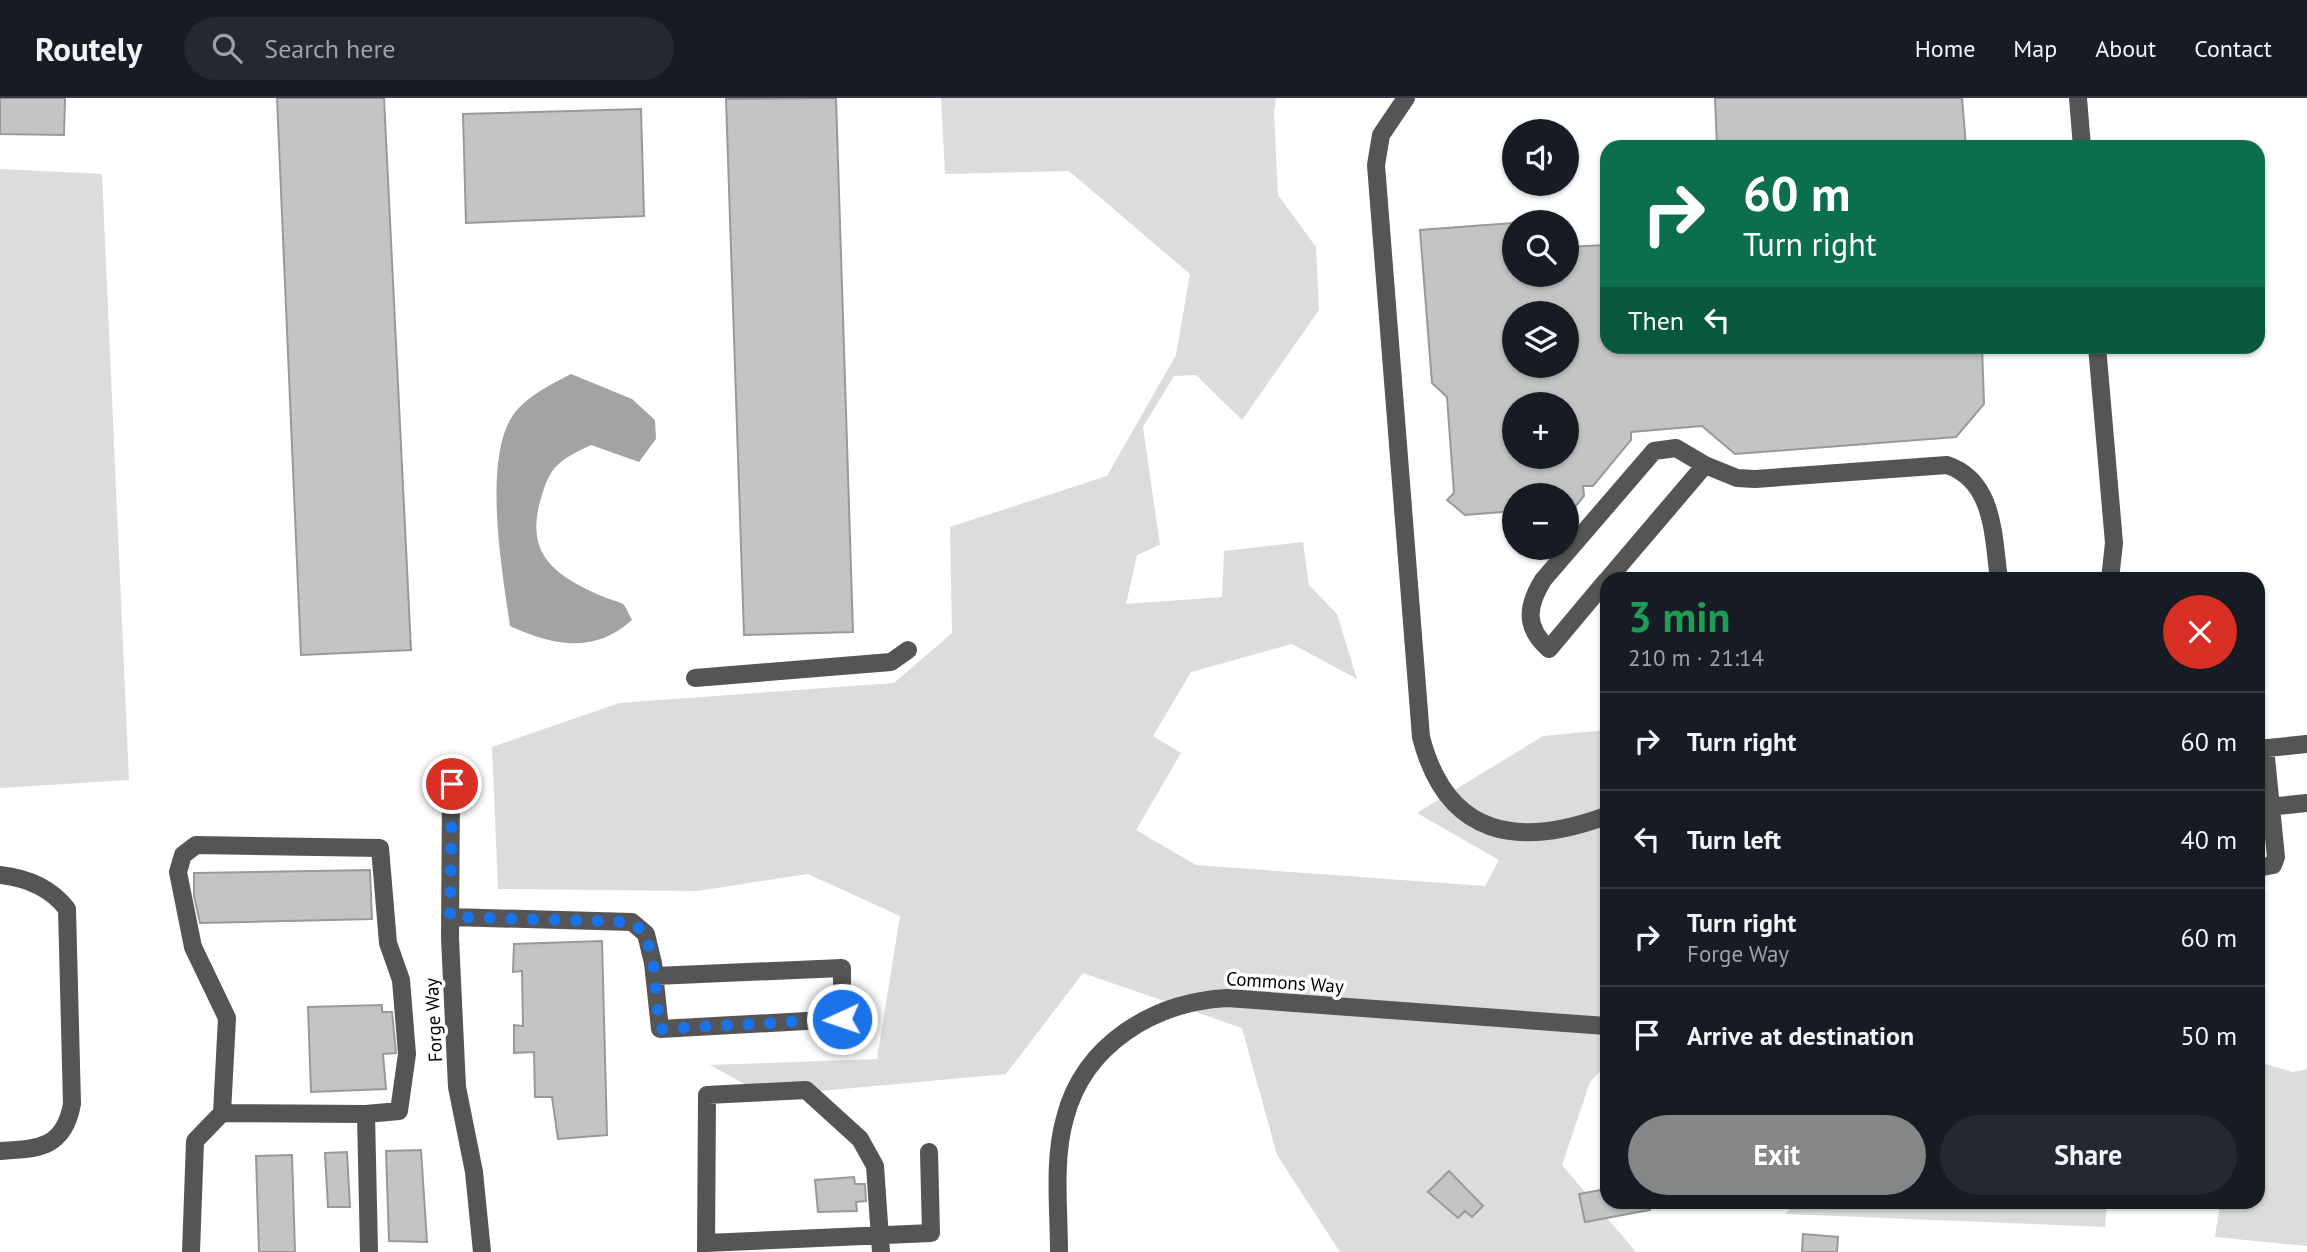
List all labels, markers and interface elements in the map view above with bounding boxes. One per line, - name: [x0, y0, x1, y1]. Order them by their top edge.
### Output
- search box: [184, 17, 674, 80]
- text: Routely: [35, 27, 142, 70]
- icon: search: [208, 29, 246, 67]
- text: Search here: [264, 32, 395, 65]
- text: Home: [1915, 33, 1975, 64]
- text: Map: [2013, 33, 2057, 64]
- text: About: [2095, 33, 2156, 64]
- text: Contact: [2194, 33, 2272, 64]
- map controls: [1502, 119, 1579, 560]
- button: sound: [1502, 119, 1579, 196]
- text: 60 m: [1743, 161, 1850, 225]
- icon: right: [1628, 168, 1719, 259]
- button: search: [1502, 210, 1579, 287]
- text: Turn right: [1743, 223, 1877, 265]
- button: layers: [1502, 301, 1579, 378]
- icon: left: [1698, 301, 1736, 339]
- text: Then: [1628, 304, 1684, 337]
- button: +: [1502, 392, 1579, 469]
- button: −: [1502, 483, 1579, 560]
- text: 3 min: [1628, 589, 1730, 644]
- button: close: [2163, 595, 2237, 669]
- text: 210 m · 21:14: [1628, 643, 1764, 672]
- icon: right: [1628, 722, 1666, 760]
- text: Turn right: [1687, 725, 1796, 758]
- text: 60 m: [2181, 725, 2237, 758]
- pin: [422, 754, 482, 814]
- icon: arrive: [433, 765, 471, 803]
- icon: left: [1628, 820, 1666, 858]
- text: Turn left: [1687, 823, 1781, 856]
- text: 40 m: [2181, 823, 2237, 856]
- text: Turn right: [1687, 906, 1796, 939]
- icon: right: [1628, 918, 1666, 956]
- text: 60 m: [2181, 921, 2237, 954]
- text: Forge Way: [1687, 939, 1789, 968]
- street label: Commons Way: [1225, 966, 1345, 998]
- street label: Forge Way: [419, 977, 447, 1063]
- position arrow: [805, 982, 879, 1056]
- icon: arrive: [1628, 1016, 1666, 1054]
- text: Arrive at destination: [1687, 1019, 1914, 1052]
- text: 50 m: [2181, 1019, 2237, 1052]
- button: Exit: [1628, 1115, 1926, 1195]
- button: Share: [1940, 1115, 2237, 1195]

